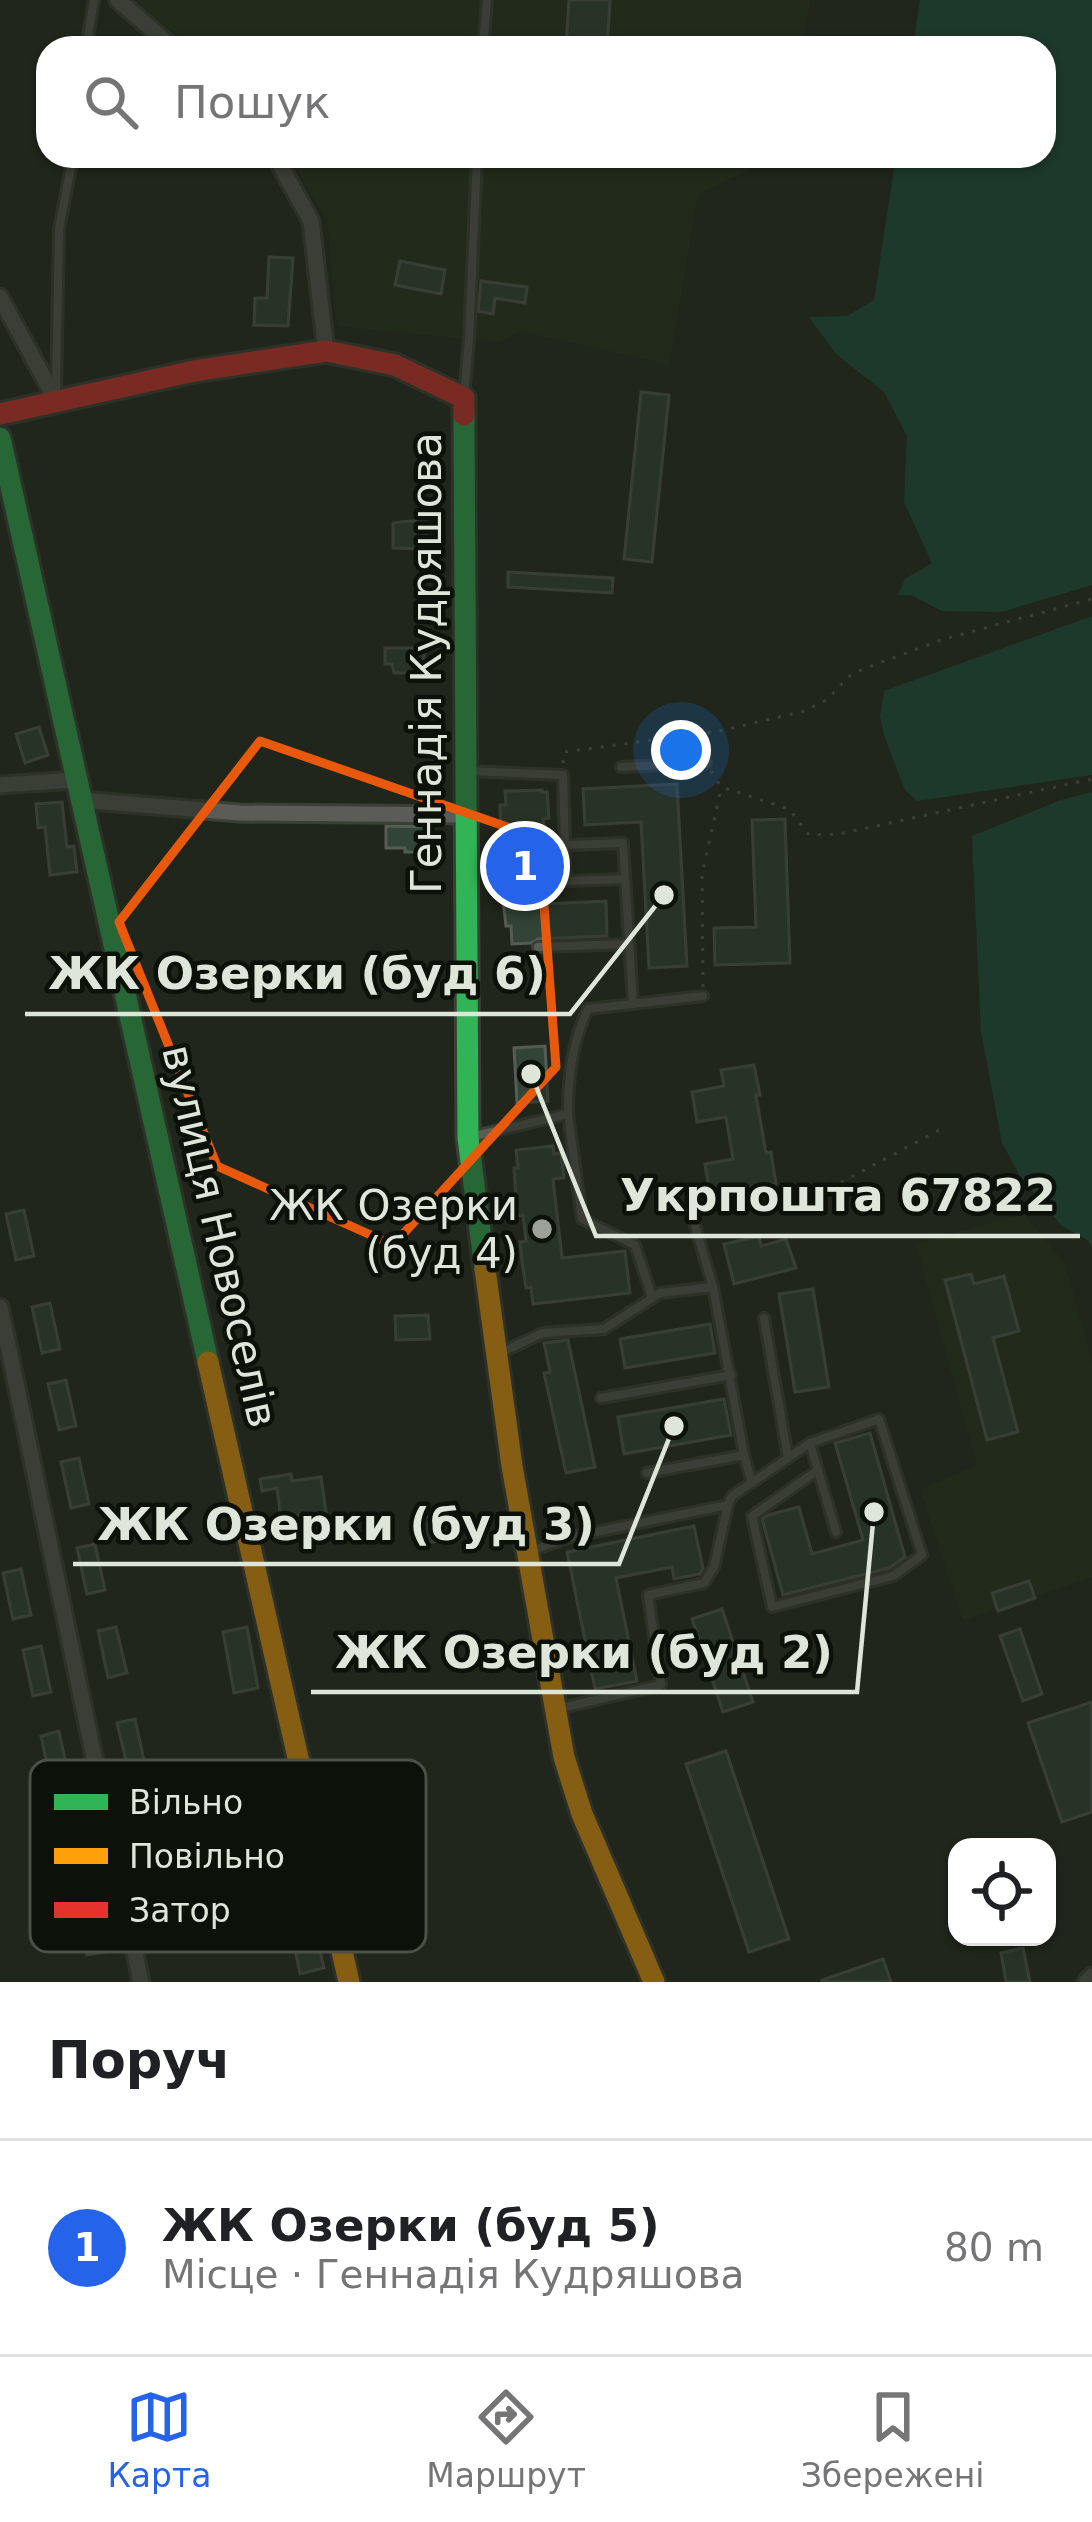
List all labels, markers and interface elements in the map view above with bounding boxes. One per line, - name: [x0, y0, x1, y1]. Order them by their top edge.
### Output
- search box: [36, 36, 1056, 168]
- icon: search: [78, 69, 144, 135]
- text: Пошук: [174, 76, 330, 129]
- street label: Геннадія Кудряшова: [402, 432, 451, 894]
- your location: [651, 720, 711, 780]
- pin: 1: [486, 821, 564, 911]
- callout: ЖК Озерки (буд 6): [25, 933, 570, 1014]
- text: ЖК Озерки (буд 6): [48, 947, 546, 1000]
- street label: вулиця Новоселів: [152, 1040, 288, 1432]
- callout: Укрпошта 67822: [596, 1155, 1080, 1236]
- text: Укрпошта 67822: [620, 1169, 1056, 1222]
- place label: ЖК Озерки (буд 4): [269, 1181, 518, 1278]
- marker: ЖК Озерки (буд 4): [529, 1216, 555, 1242]
- callout: ЖК Озерки (буд 3): [73, 1483, 619, 1564]
- text: ЖК Озерки (буд 3): [97, 1498, 595, 1551]
- callout: ЖК Озерки (буд 2): [311, 1611, 857, 1692]
- text: ЖК Озерки (буд 2): [335, 1626, 833, 1679]
- legend: [30, 1760, 426, 1952]
- text: Вільно: [129, 1783, 243, 1822]
- text: Повільно: [129, 1837, 285, 1876]
- map controls: [948, 1838, 1056, 1946]
- button: locate: [948, 1838, 1056, 1946]
- text: Затор: [129, 1891, 231, 1930]
- text: Поруч: [48, 2031, 230, 2090]
- text: ЖК Озерки (буд 5): [162, 2199, 660, 2252]
- text: 1: [73, 2225, 101, 2270]
- text: 80 m: [944, 2225, 1044, 2270]
- text: Місце · Геннадія Кудряшова: [162, 2252, 744, 2297]
- tab: Карта: [107, 2384, 211, 2495]
- tab: Маршрут: [426, 2384, 586, 2495]
- tab: Збережені: [801, 2384, 985, 2495]

